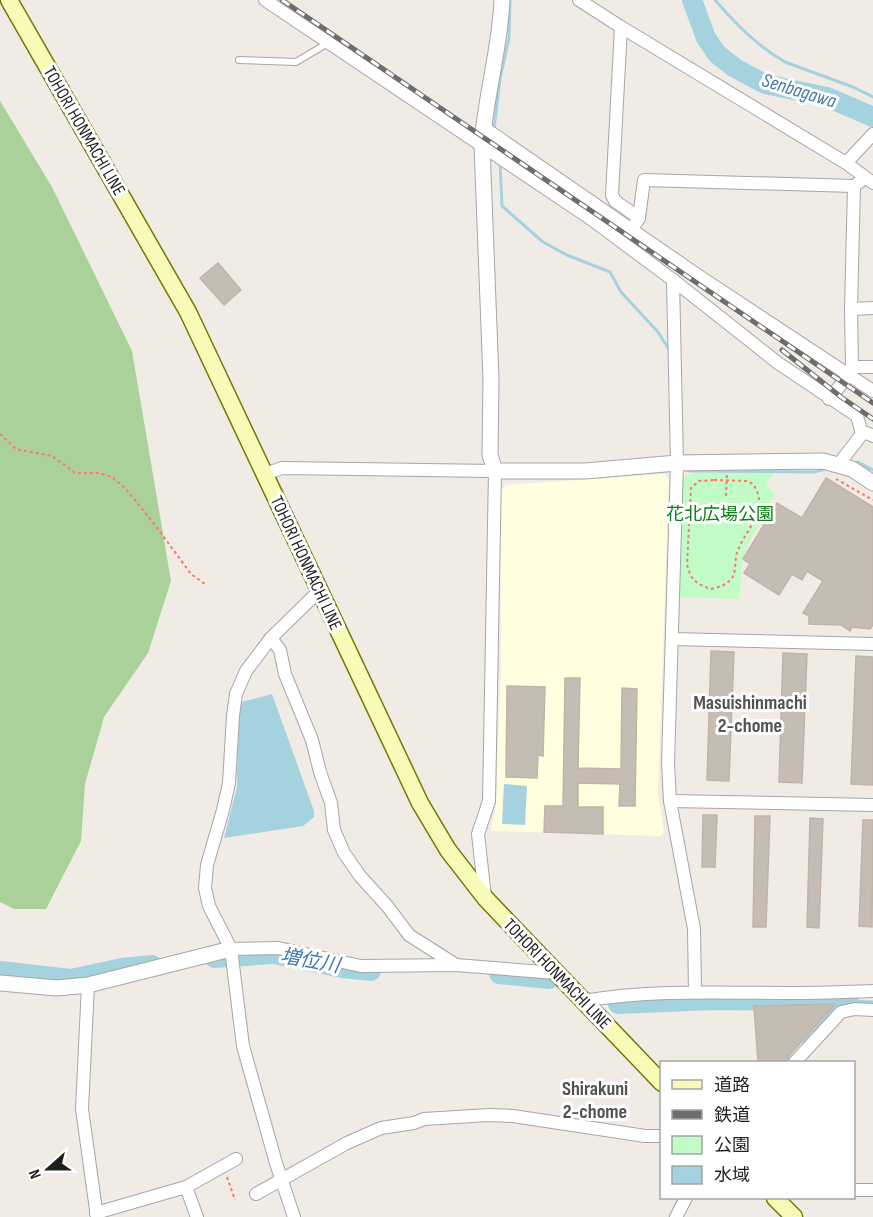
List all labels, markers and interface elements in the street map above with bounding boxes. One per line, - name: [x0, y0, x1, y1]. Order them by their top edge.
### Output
- street label: TOHORI HONMACHI LINE: [39, 63, 129, 199]
- water label: Senbagawa: [759, 68, 839, 114]
- street label: TOHORI HONMACHI LINE: [266, 493, 346, 633]
- park label: 花北広場公園: [666, 504, 774, 525]
- district label: Masuishinmachi 2-chome: [693, 691, 807, 738]
- street label: TOHORI HONMACHI LINE: [499, 914, 615, 1034]
- water label: 増位川: [278, 944, 344, 978]
- legend: [660, 1061, 855, 1199]
- text: 道路: [714, 1075, 750, 1096]
- district label: Shirakuni 2-chome: [562, 1077, 628, 1124]
- text: 鉄道: [714, 1105, 750, 1126]
- text: 公園: [714, 1135, 750, 1156]
- north arrow: [18, 1139, 78, 1199]
- text: 水域: [714, 1165, 750, 1186]
- text: N: [25, 1166, 46, 1181]

